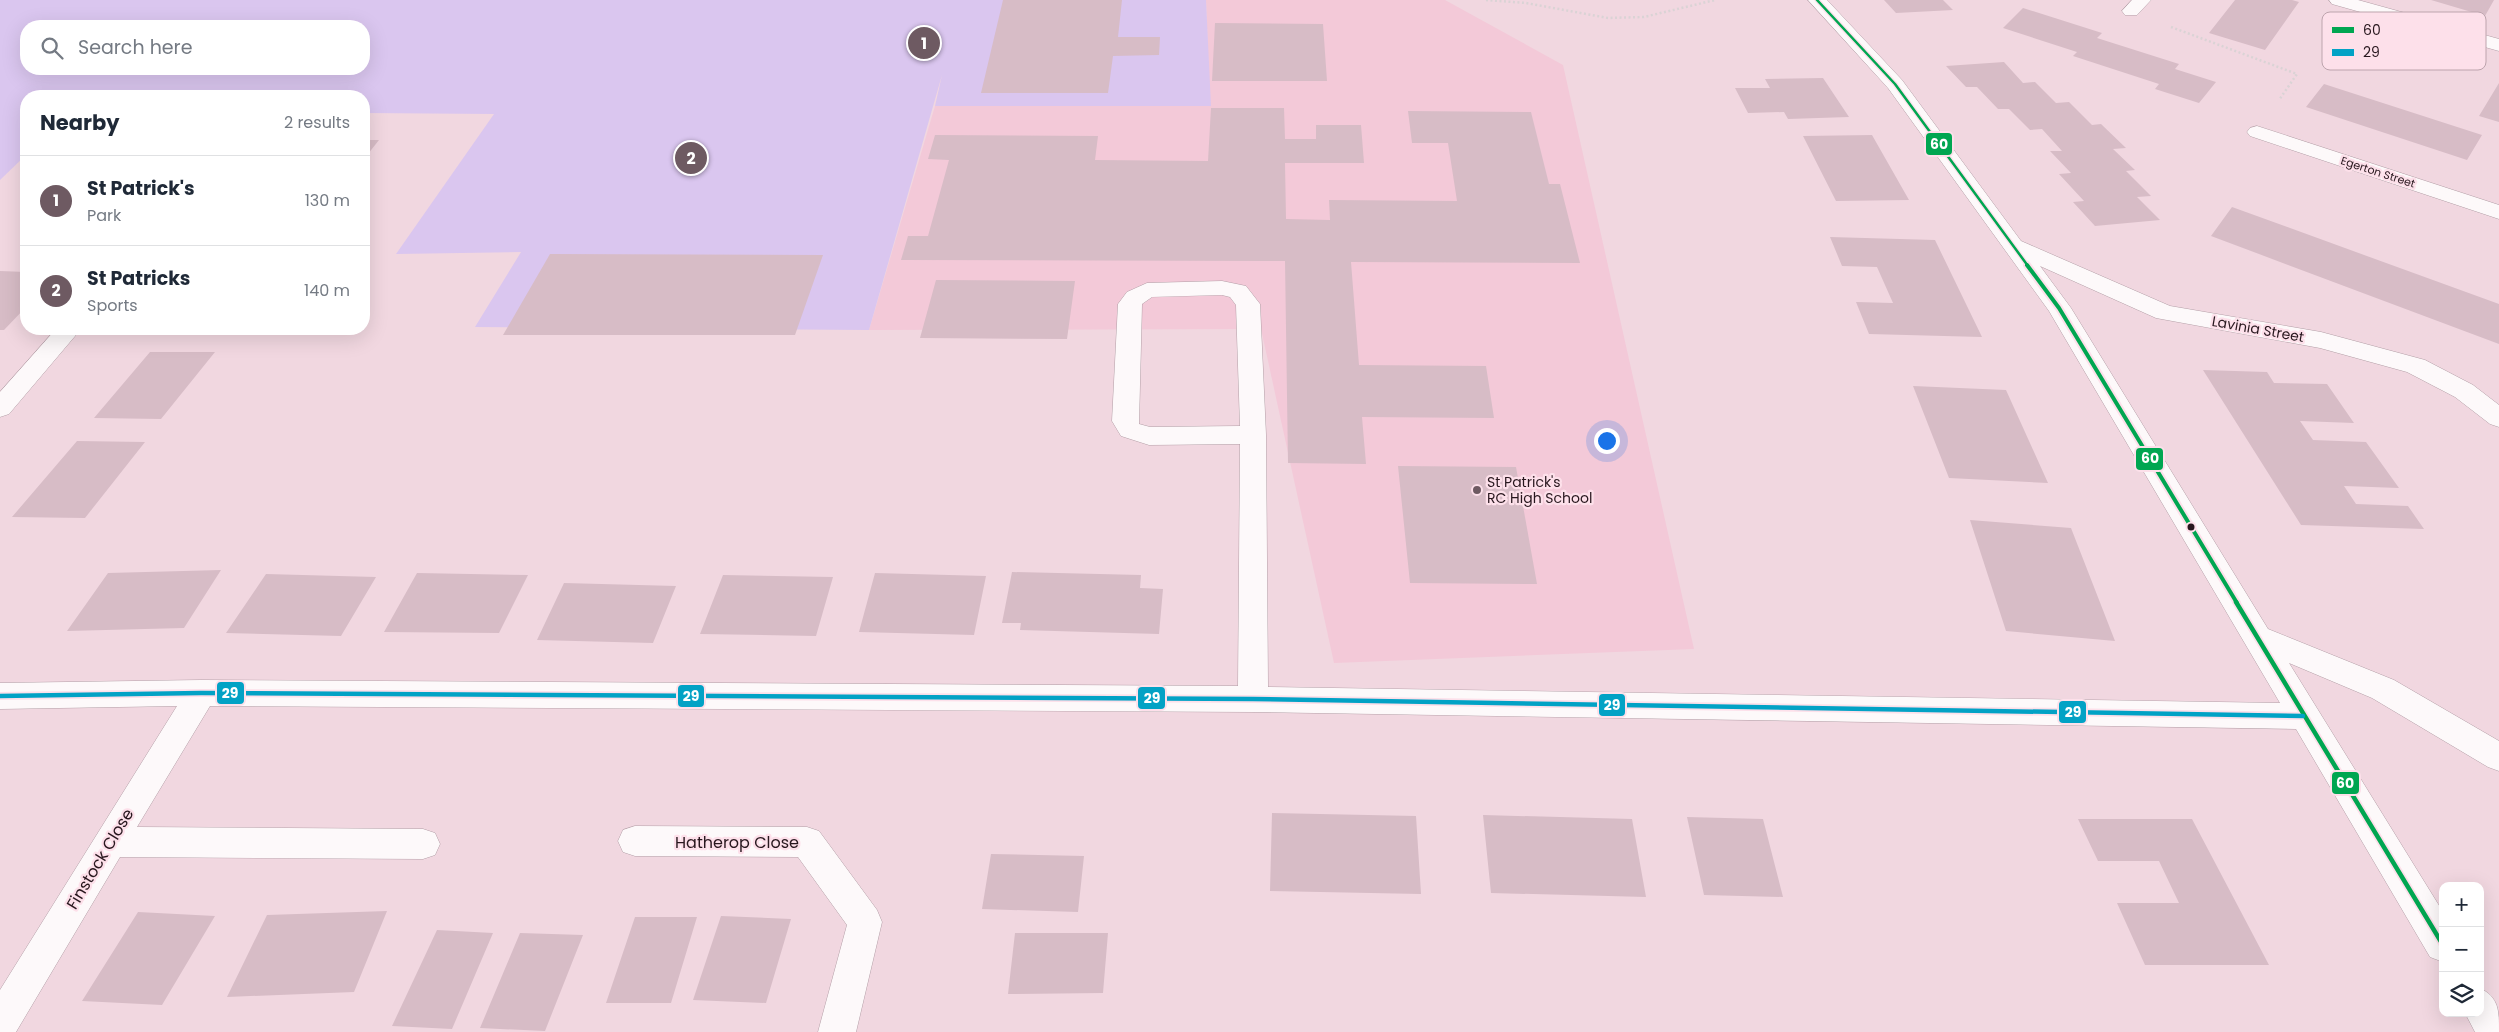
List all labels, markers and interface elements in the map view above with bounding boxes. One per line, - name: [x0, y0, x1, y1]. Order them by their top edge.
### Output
- legend: [2322, 12, 2486, 70]
- search box: [20, 20, 370, 75]
- text: 60: [2363, 20, 2381, 40]
- pin: 1: [908, 24, 940, 62]
- icon: search: [38, 34, 66, 62]
- text: Search here: [78, 34, 192, 61]
- text: 29: [2363, 42, 2380, 62]
- text: Nearby: [40, 108, 120, 137]
- text: 2 results: [284, 111, 350, 134]
- line badge: 60: [1925, 132, 1953, 156]
- text: 60: [1930, 134, 1948, 154]
- pin: 2: [675, 139, 707, 177]
- street label: Egerton Street: [2339, 152, 2417, 192]
- text: St Patrick's: [87, 175, 195, 202]
- text: 1: [53, 189, 59, 212]
- text: 130 m: [305, 189, 350, 212]
- text: Park: [87, 204, 121, 227]
- text: St Patricks: [87, 265, 190, 292]
- text: 2: [51, 279, 61, 302]
- text: 140 m: [304, 279, 350, 302]
- text: Sports: [87, 294, 138, 317]
- street label: Lavinia Street: [2210, 311, 2306, 347]
- your location: [1594, 428, 1620, 454]
- line badge: 60: [2135, 447, 2164, 471]
- text: 60: [2141, 448, 2159, 468]
- place label: St Patrick's RC High School: [1487, 472, 1592, 508]
- marker: St Patrick's RC High School: [1471, 484, 1483, 496]
- unlabelled marker: [2186, 522, 2196, 532]
- line badge: 29: [216, 681, 245, 705]
- text: 29: [222, 683, 238, 703]
- line badge: 29: [677, 684, 705, 708]
- text: 29: [683, 686, 699, 706]
- line badge: 29: [1137, 686, 1166, 710]
- text: 29: [1144, 688, 1160, 708]
- line badge: 29: [1598, 693, 1626, 717]
- text: 29: [1604, 695, 1620, 715]
- line badge: 29: [2058, 700, 2087, 724]
- text: 29: [2065, 702, 2081, 722]
- line badge: 60: [2331, 771, 2360, 795]
- text: 60: [2336, 773, 2354, 793]
- street label: Finstock Close: [61, 804, 139, 914]
- street label: Hatherop Close: [675, 831, 799, 854]
- map controls: [2439, 882, 2484, 1017]
- button: +: [2439, 882, 2484, 927]
- button: −: [2439, 927, 2484, 972]
- button: layers: [2439, 972, 2484, 1017]

